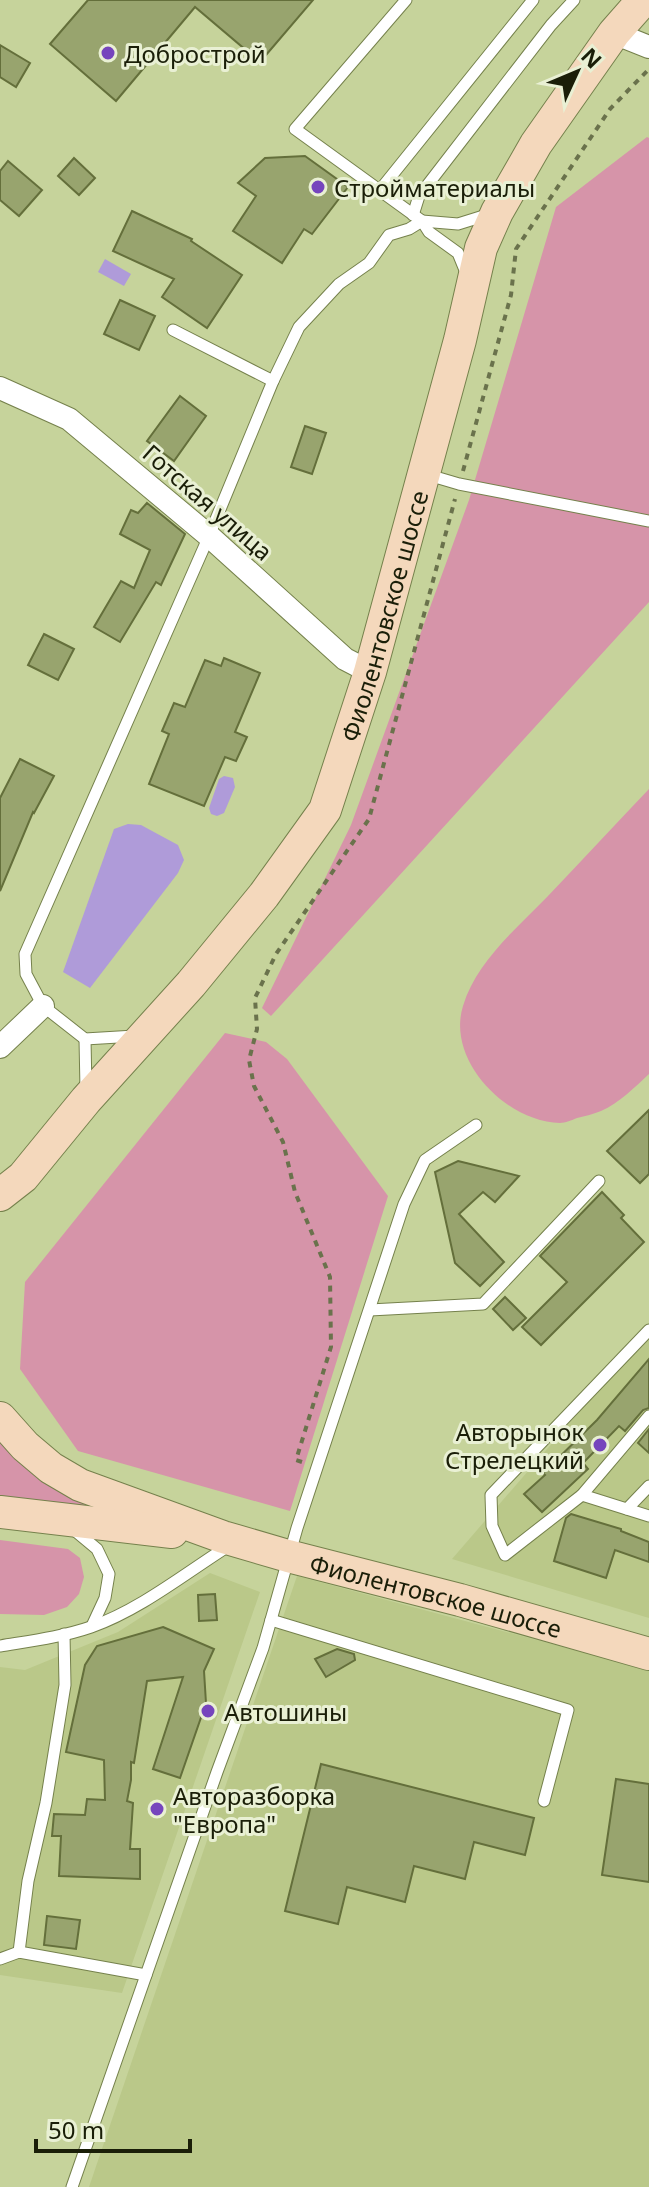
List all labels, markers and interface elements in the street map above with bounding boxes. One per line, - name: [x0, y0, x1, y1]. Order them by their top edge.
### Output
- north arrow: [537, 32, 617, 112]
- place label: Добрострой: [124, 37, 266, 70]
- text: N: [575, 41, 609, 74]
- marker: Добрострой: [99, 44, 117, 62]
- place label: Стройматериалы: [334, 171, 535, 204]
- marker: Стройматериалы: [309, 178, 327, 196]
- street label: Готская улица: [136, 436, 280, 568]
- street label: Фиолентовское шоссе: [332, 486, 435, 745]
- place label: Авторынок Стрелецкий: [445, 1415, 584, 1476]
- marker: Авторынок Стрелецкий: [591, 1436, 609, 1454]
- street label: Фиолентовское шоссе: [306, 1546, 566, 1645]
- place label: Автошины: [224, 1695, 347, 1728]
- marker: Автошины: [199, 1702, 217, 1720]
- place label: Авторазборка "Европа": [173, 1779, 335, 1840]
- marker: Авторазборка "Европа": [148, 1800, 166, 1818]
- scale bar: [36, 2103, 190, 2153]
- text: 50 m: [48, 2113, 104, 2146]

